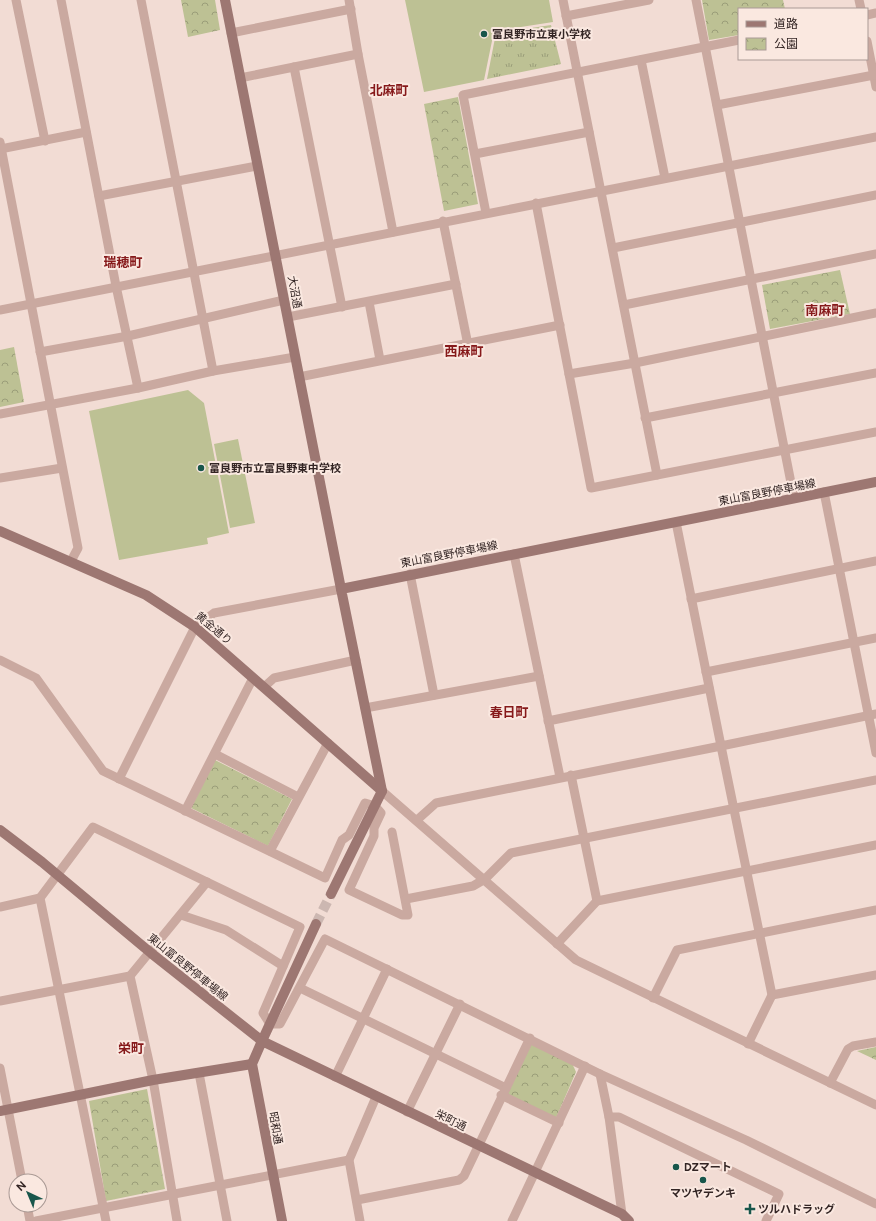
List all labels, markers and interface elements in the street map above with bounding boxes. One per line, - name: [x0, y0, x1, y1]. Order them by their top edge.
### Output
- legend: [738, 8, 868, 60]
- text: 道路: [774, 17, 798, 31]
- place label: 富良野市立東小学校: [492, 28, 591, 41]
- marker: 富良野市立東小学校: [479, 29, 489, 39]
- text: 公園: [774, 37, 798, 51]
- district label: 北麻町: [369, 83, 409, 98]
- district label: 瑞穂町: [103, 255, 143, 270]
- street label: 大沼通: [285, 275, 304, 310]
- district label: 南麻町: [805, 303, 845, 318]
- district label: 西麻町: [444, 344, 484, 359]
- place label: 富良野市立富良野東中学校: [209, 462, 341, 475]
- marker: 富良野市立富良野東中学校: [196, 463, 206, 473]
- street label: 東山富良野停車場線: [717, 477, 817, 508]
- street label: 東山富良野停車場線: [399, 539, 499, 570]
- street label: 黄金通り: [193, 609, 235, 648]
- district label: 春日町: [489, 705, 529, 720]
- street label: 東山富良野停車場線: [145, 931, 230, 1004]
- district label: 栄町: [118, 1041, 144, 1056]
- street label: 栄町通: [433, 1107, 468, 1134]
- street label: 昭和通: [266, 1111, 285, 1145]
- place label: DZマート: [684, 1161, 732, 1174]
- marker: DZマート: [671, 1162, 681, 1172]
- north arrow: [8, 1173, 48, 1213]
- marker: マツヤデンキ: [698, 1175, 708, 1185]
- text: N: [14, 1179, 29, 1194]
- place label: マツヤデンキ: [670, 1187, 736, 1200]
- place label: ツルハドラッグ: [758, 1203, 835, 1216]
- marker: ツルハドラッグ: [745, 1204, 755, 1214]

